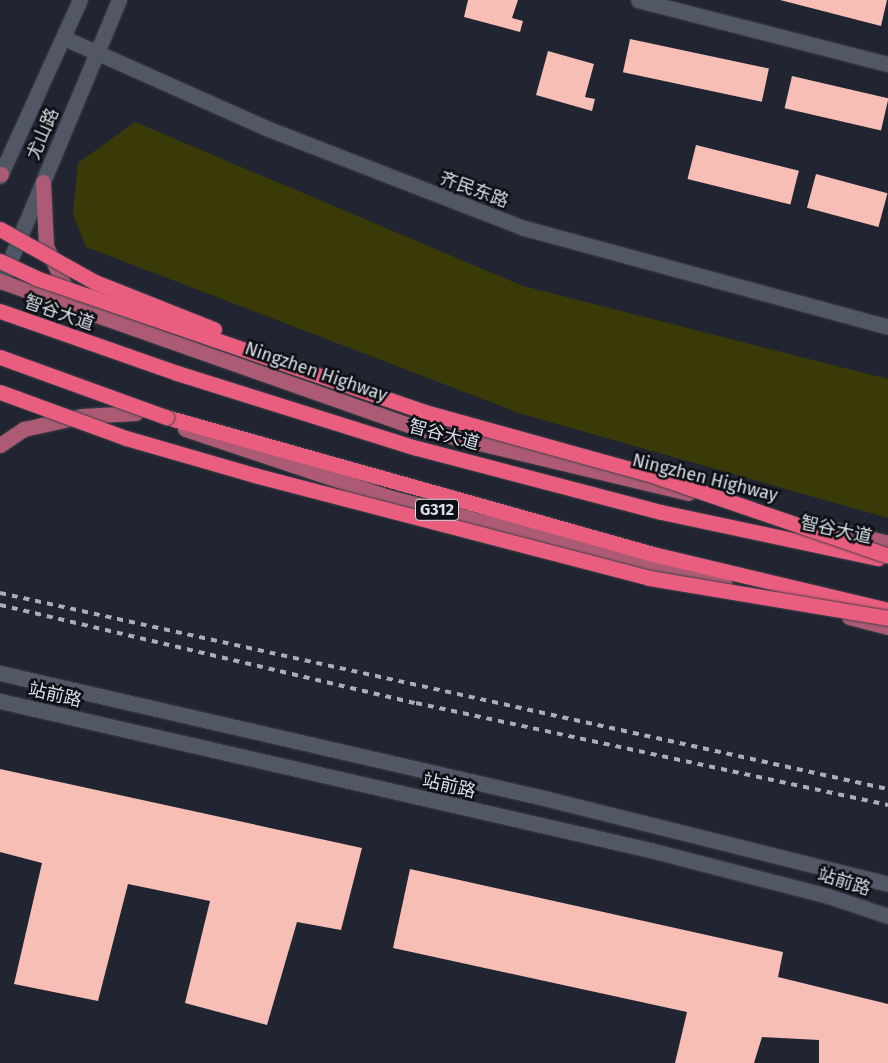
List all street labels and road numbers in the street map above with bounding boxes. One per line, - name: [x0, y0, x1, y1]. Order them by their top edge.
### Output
- street label: 尤山路: [23, 105, 63, 163]
- street label: 齐民东路: [436, 168, 512, 212]
- street label: 智谷大道: [21, 291, 97, 335]
- street label: Ningzhen Highway: [242, 338, 390, 406]
- street label: 智谷大道: [406, 415, 482, 455]
- street label: Ningzhen Highway: [630, 449, 780, 507]
- road number: G312: [414, 496, 460, 524]
- street label: 智谷大道: [799, 512, 873, 548]
- street label: 站前路: [26, 678, 84, 712]
- street label: 站前路: [420, 769, 478, 803]
- street label: 站前路: [815, 864, 873, 900]

